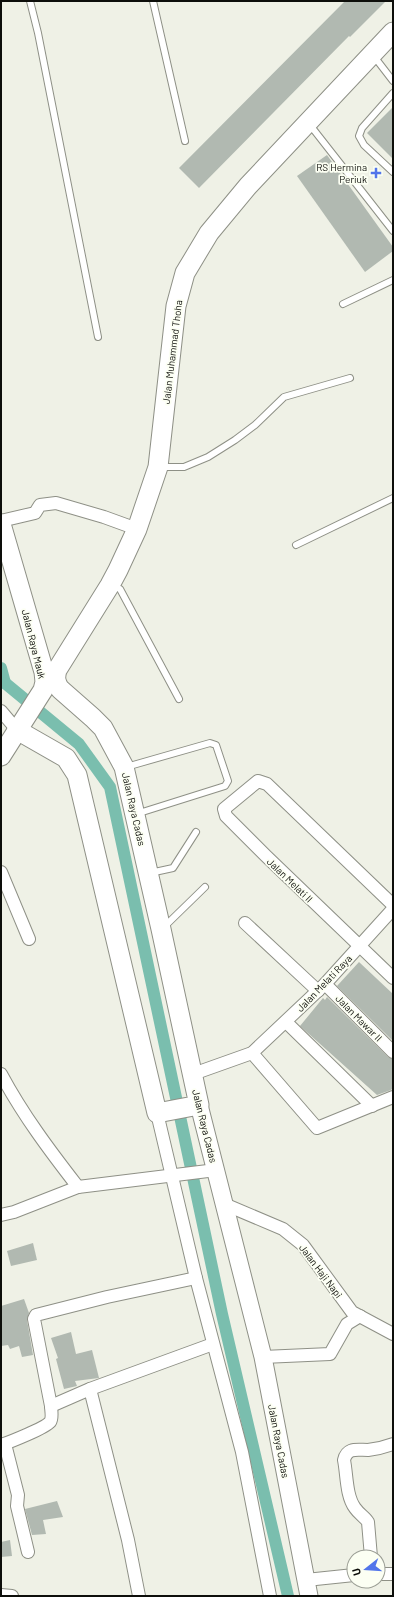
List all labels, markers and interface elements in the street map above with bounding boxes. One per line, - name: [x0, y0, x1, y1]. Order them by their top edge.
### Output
- place label: RS Hermina Periuk: [316, 161, 367, 185]
- marker: RS Hermina Periuk: [370, 167, 382, 179]
- street label: Jalan Muhammad Thoha: [160, 299, 184, 405]
- street label: Jalan Raya Mauk: [20, 608, 48, 680]
- street label: Jalan Raya Cadas: [120, 771, 148, 847]
- street label: Jalan Melati II: [265, 855, 315, 905]
- street label: Jalan Melati Raya: [294, 952, 354, 1014]
- street label: Jalan Mawar II: [333, 992, 385, 1044]
- street label: Jalan Raya Cadas: [190, 1088, 220, 1164]
- street label: Jalan Haji Napi: [297, 1242, 345, 1300]
- street label: Jalan Raya Cadas: [266, 1403, 292, 1479]
- north arrow: [346, 1549, 386, 1589]
- text: U: [349, 1567, 363, 1577]

